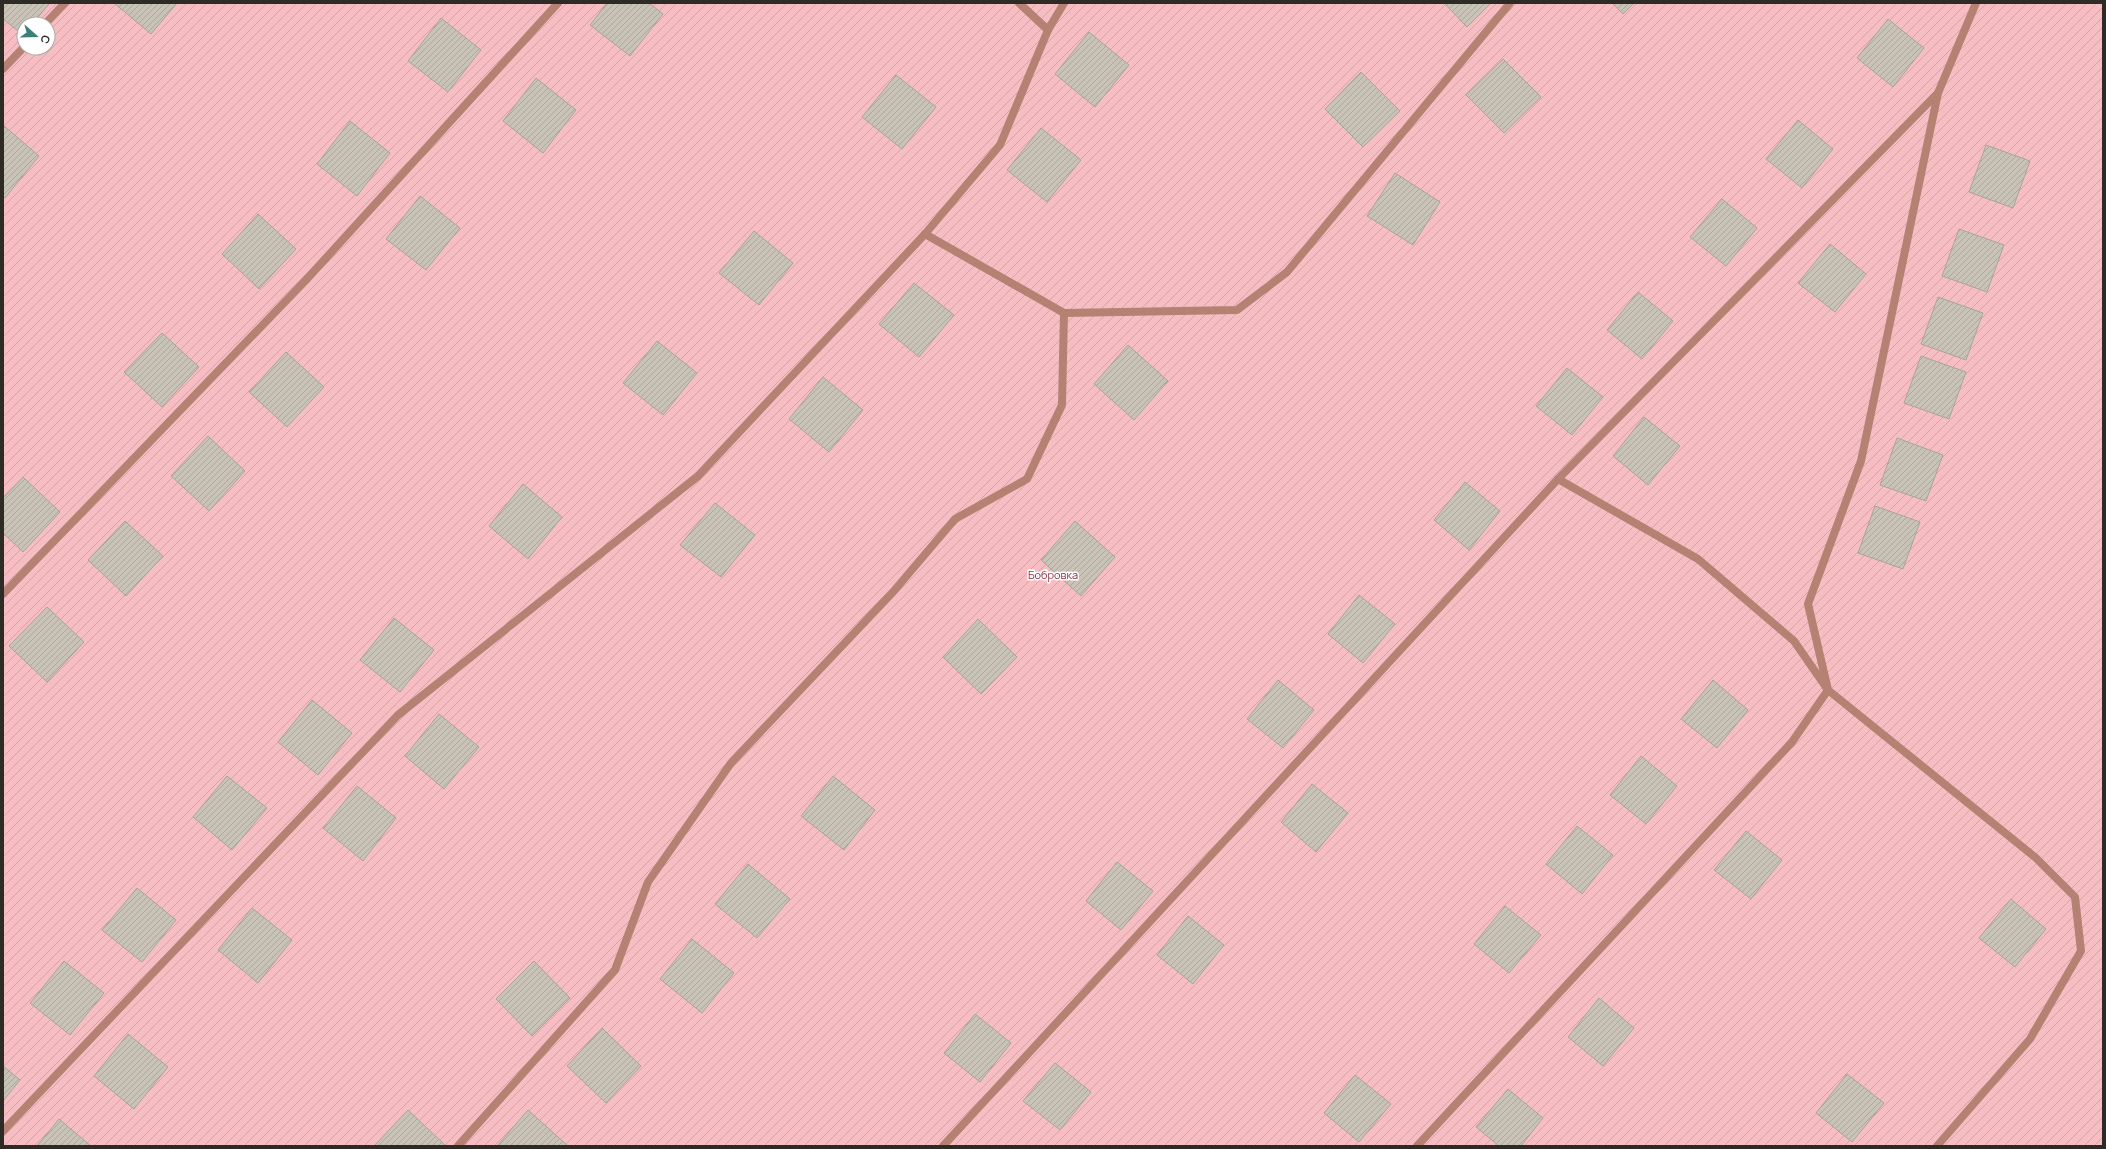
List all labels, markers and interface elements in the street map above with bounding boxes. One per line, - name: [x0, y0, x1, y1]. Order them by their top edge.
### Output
- north arrow: [16, 16, 56, 56]
- text: С: [37, 33, 54, 46]
- park label: Бобровка: [1028, 567, 1078, 582]

